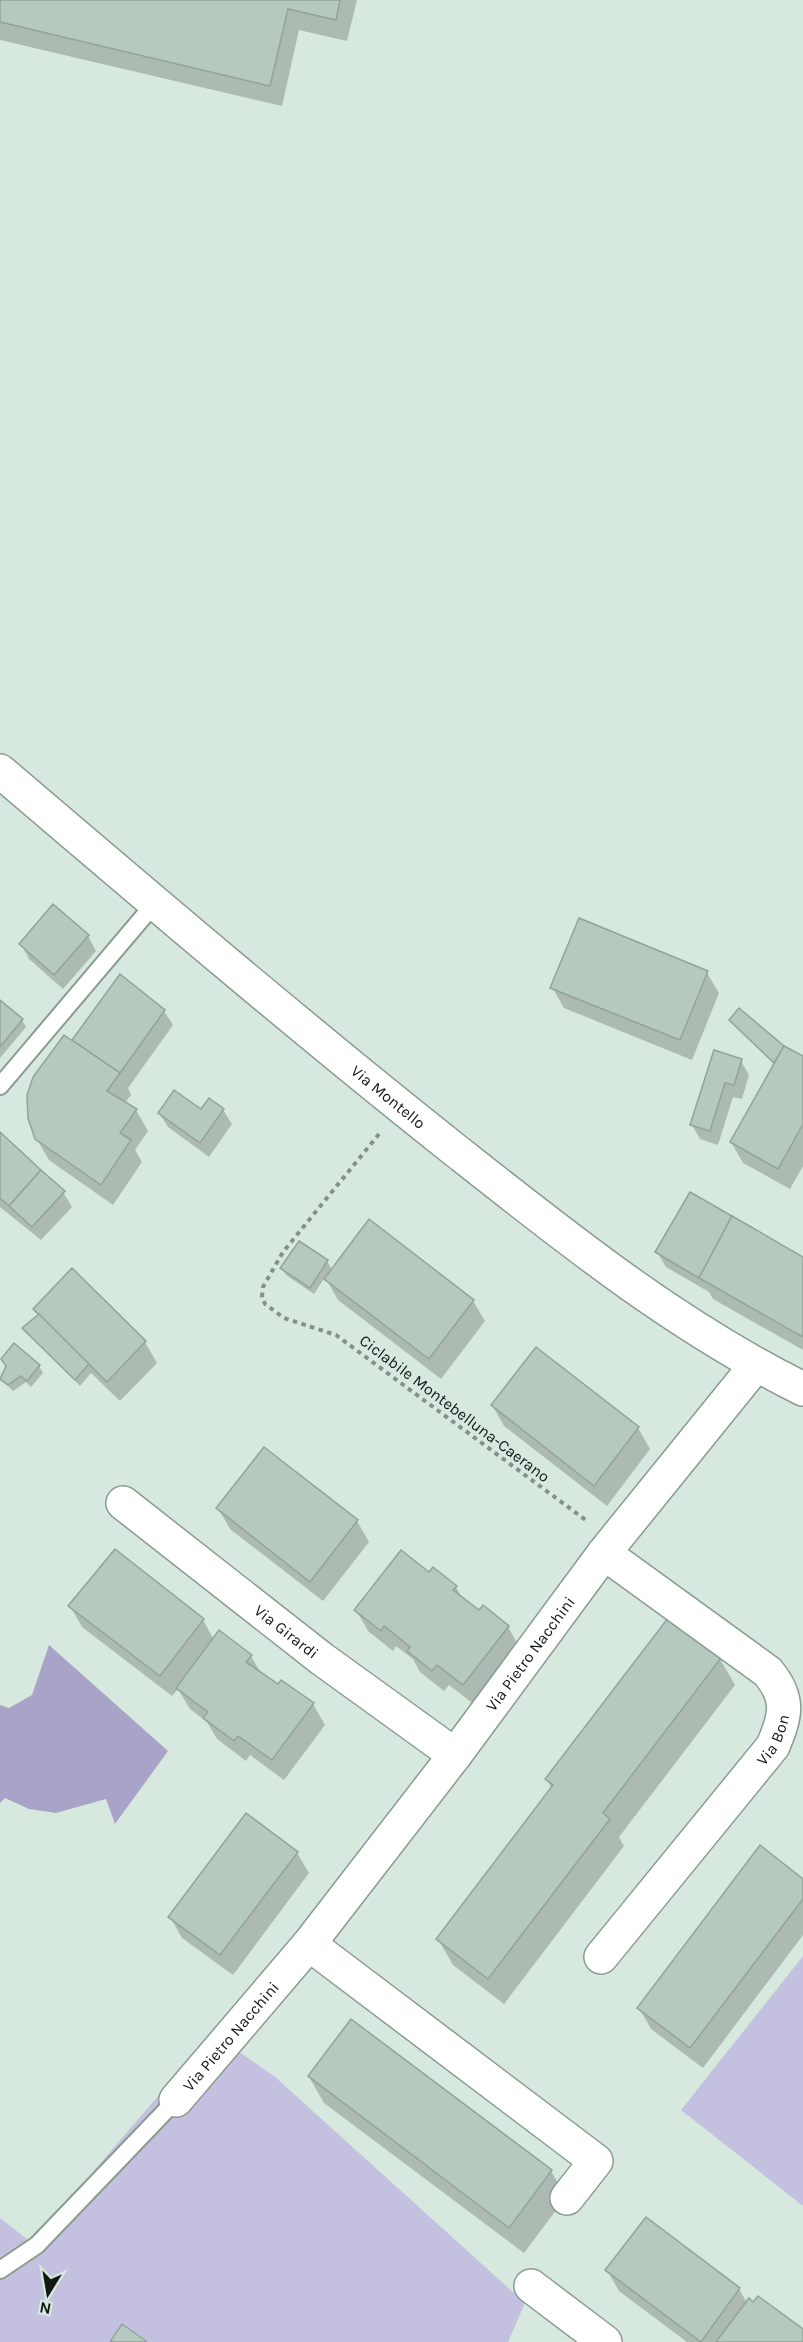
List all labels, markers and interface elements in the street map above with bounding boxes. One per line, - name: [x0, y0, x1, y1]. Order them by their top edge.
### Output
- street label: Via Montello: [347, 1061, 429, 1133]
- street label: Ciclabile Montebelluna-Caerano: [356, 1331, 554, 1486]
- street label: Via Pietro Nacchini: [482, 1593, 579, 1715]
- street label: Via Girardi: [251, 1601, 322, 1663]
- street label: Via Bon: [752, 1713, 793, 1769]
- street label: Via Pietro Nacchini: [179, 1978, 283, 2095]
- north arrow: [18, 2264, 78, 2324]
- text: N: [38, 2298, 53, 2319]

